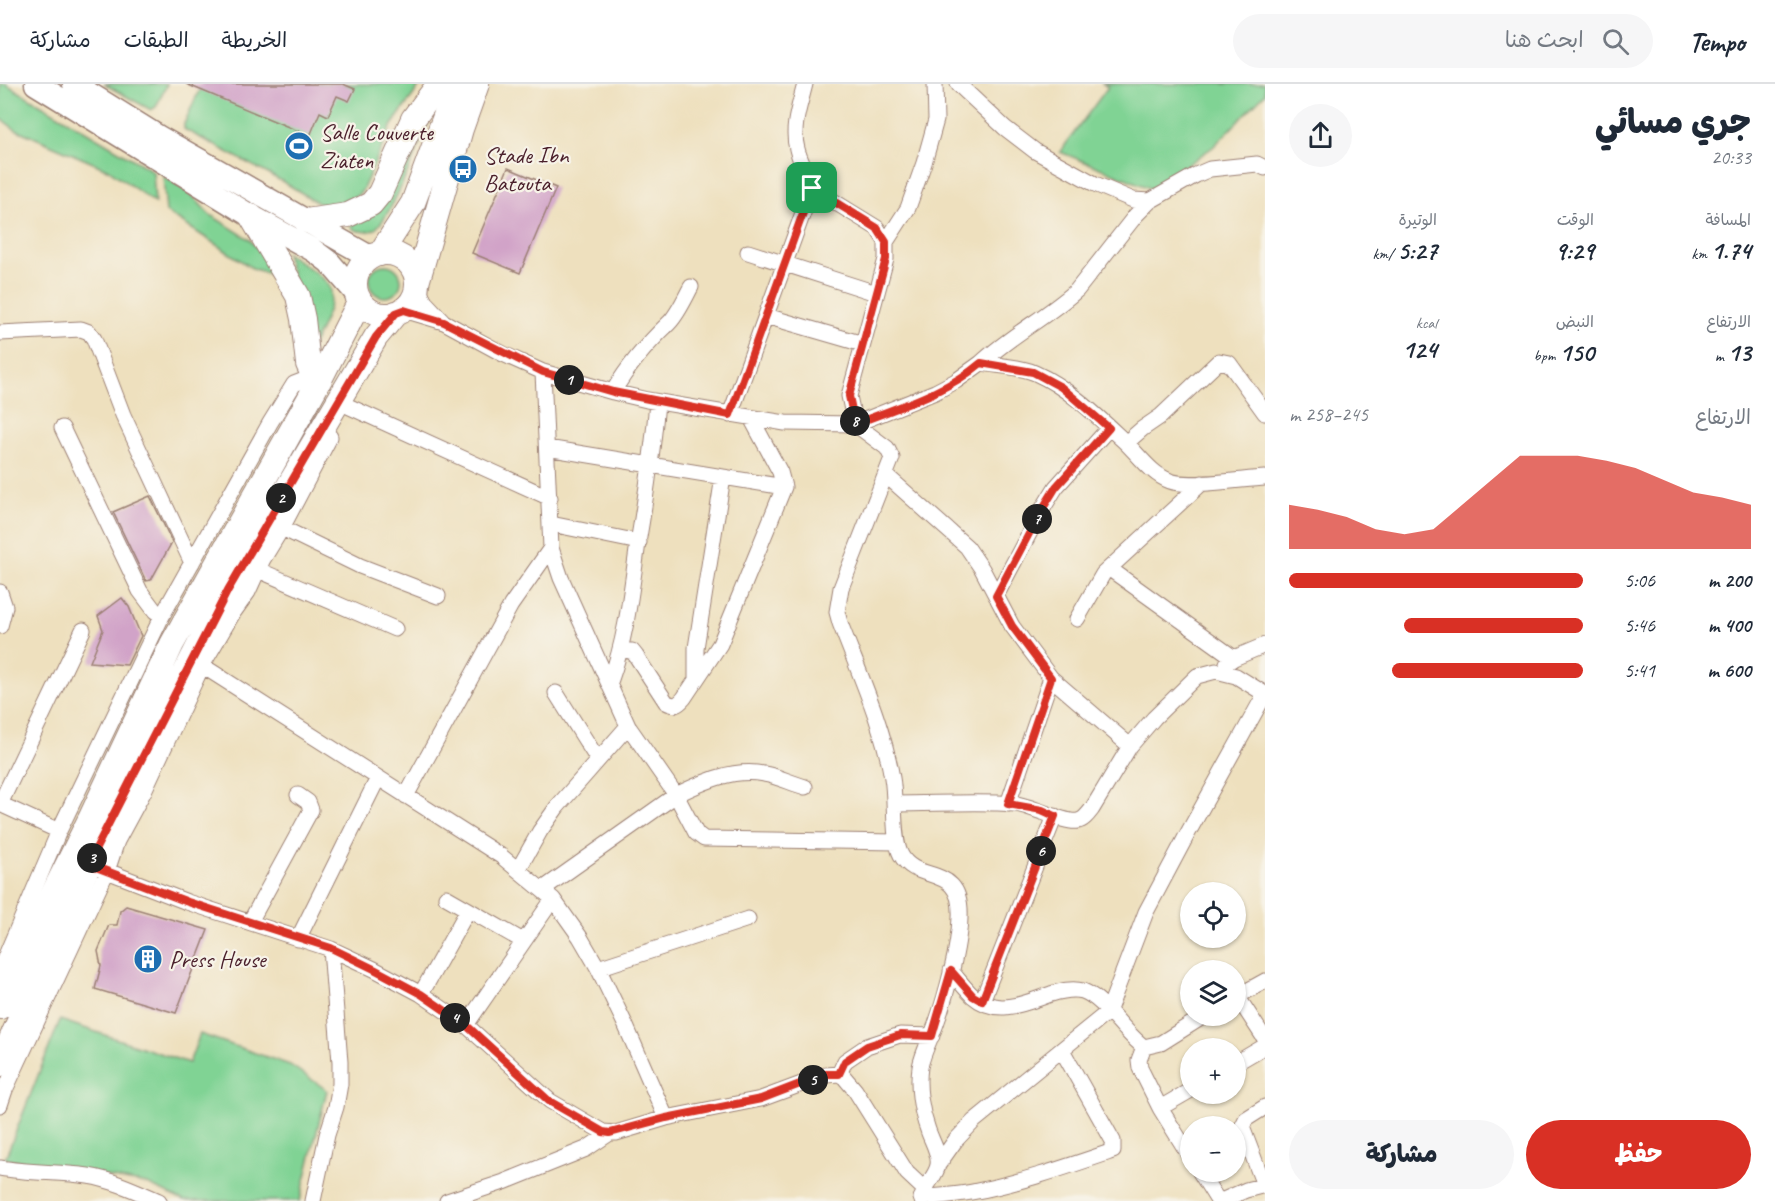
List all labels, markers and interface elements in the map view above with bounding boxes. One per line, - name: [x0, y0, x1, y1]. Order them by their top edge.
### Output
- search box: [1233, 14, 1653, 68]
- text: Tempo: [1689, 24, 1745, 59]
- icon: search: [1599, 25, 1632, 58]
- text: ابحث هنا: [1505, 26, 1584, 54]
- text: مشاركة: [30, 27, 91, 53]
- text: الطبقات: [124, 27, 189, 53]
- text: الخريطة: [222, 27, 287, 53]
- text: جري مسائي: [1595, 101, 1751, 143]
- button: share: [1289, 104, 1352, 167]
- place label: Salle Couverte Ziaten: [320, 117, 435, 175]
- sports icon: Salle Couverte Ziaten: [283, 130, 315, 162]
- place label: Stade Ibn Batouta: [484, 140, 570, 198]
- text: 20:33: [1711, 145, 1751, 170]
- bus stop icon: Stade Ibn Batouta: [447, 153, 479, 185]
- pin: [786, 162, 837, 213]
- icon: arrive: [795, 171, 828, 204]
- text: الوتيرة: [1398, 210, 1437, 230]
- text: الوقت: [1557, 210, 1594, 230]
- text: المسافة: [1705, 210, 1751, 230]
- text: 5:27: [1397, 234, 1437, 267]
- text: 9:29: [1554, 234, 1594, 267]
- text: 1.74: [1711, 234, 1751, 267]
- text: /km: [1372, 244, 1397, 264]
- text: km: [1691, 244, 1711, 264]
- text: النبض: [1556, 312, 1594, 332]
- text: الارتفاع: [1706, 312, 1751, 332]
- text: kcal: [1416, 313, 1437, 333]
- text: 124: [1402, 333, 1437, 366]
- text: 150: [1559, 336, 1594, 369]
- text: 13: [1728, 336, 1751, 369]
- text: bpm: [1533, 346, 1559, 366]
- text: m: [1715, 346, 1728, 366]
- pin: 1: [554, 365, 584, 395]
- text: 1: [565, 370, 573, 390]
- text: 245–258 m: [1289, 402, 1368, 427]
- text: الارتفاع: [1695, 405, 1751, 430]
- pin: 8: [840, 406, 870, 436]
- text: 8: [851, 411, 859, 431]
- pin: 2: [266, 483, 296, 513]
- text: 2: [277, 488, 285, 508]
- pin: 7: [1022, 504, 1052, 534]
- text: 7: [1033, 509, 1041, 529]
- text: 5:06: [1624, 568, 1655, 593]
- text: 200 m: [1708, 568, 1751, 593]
- text: 5:46: [1624, 613, 1655, 638]
- text: 400 m: [1708, 613, 1751, 638]
- text: 5:41: [1624, 658, 1655, 683]
- text: 600 m: [1707, 658, 1751, 683]
- pin: 6: [1026, 836, 1056, 866]
- text: 6: [1037, 841, 1045, 861]
- pin: 3: [77, 843, 107, 873]
- text: 3: [88, 848, 96, 868]
- map controls: [1180, 882, 1246, 1182]
- button: locate: [1180, 882, 1246, 948]
- building icon: Press House: [132, 943, 164, 975]
- place label: Press House: [169, 944, 268, 974]
- button: layers: [1180, 960, 1246, 1026]
- pin: 4: [440, 1003, 470, 1033]
- text: 4: [451, 1008, 459, 1028]
- button: +: [1180, 1038, 1246, 1104]
- pin: 5: [798, 1065, 828, 1095]
- text: 5: [810, 1070, 816, 1090]
- button: −: [1180, 1116, 1246, 1182]
- button: مشاركة: [1289, 1120, 1514, 1189]
- button: حفظ: [1526, 1120, 1751, 1189]

